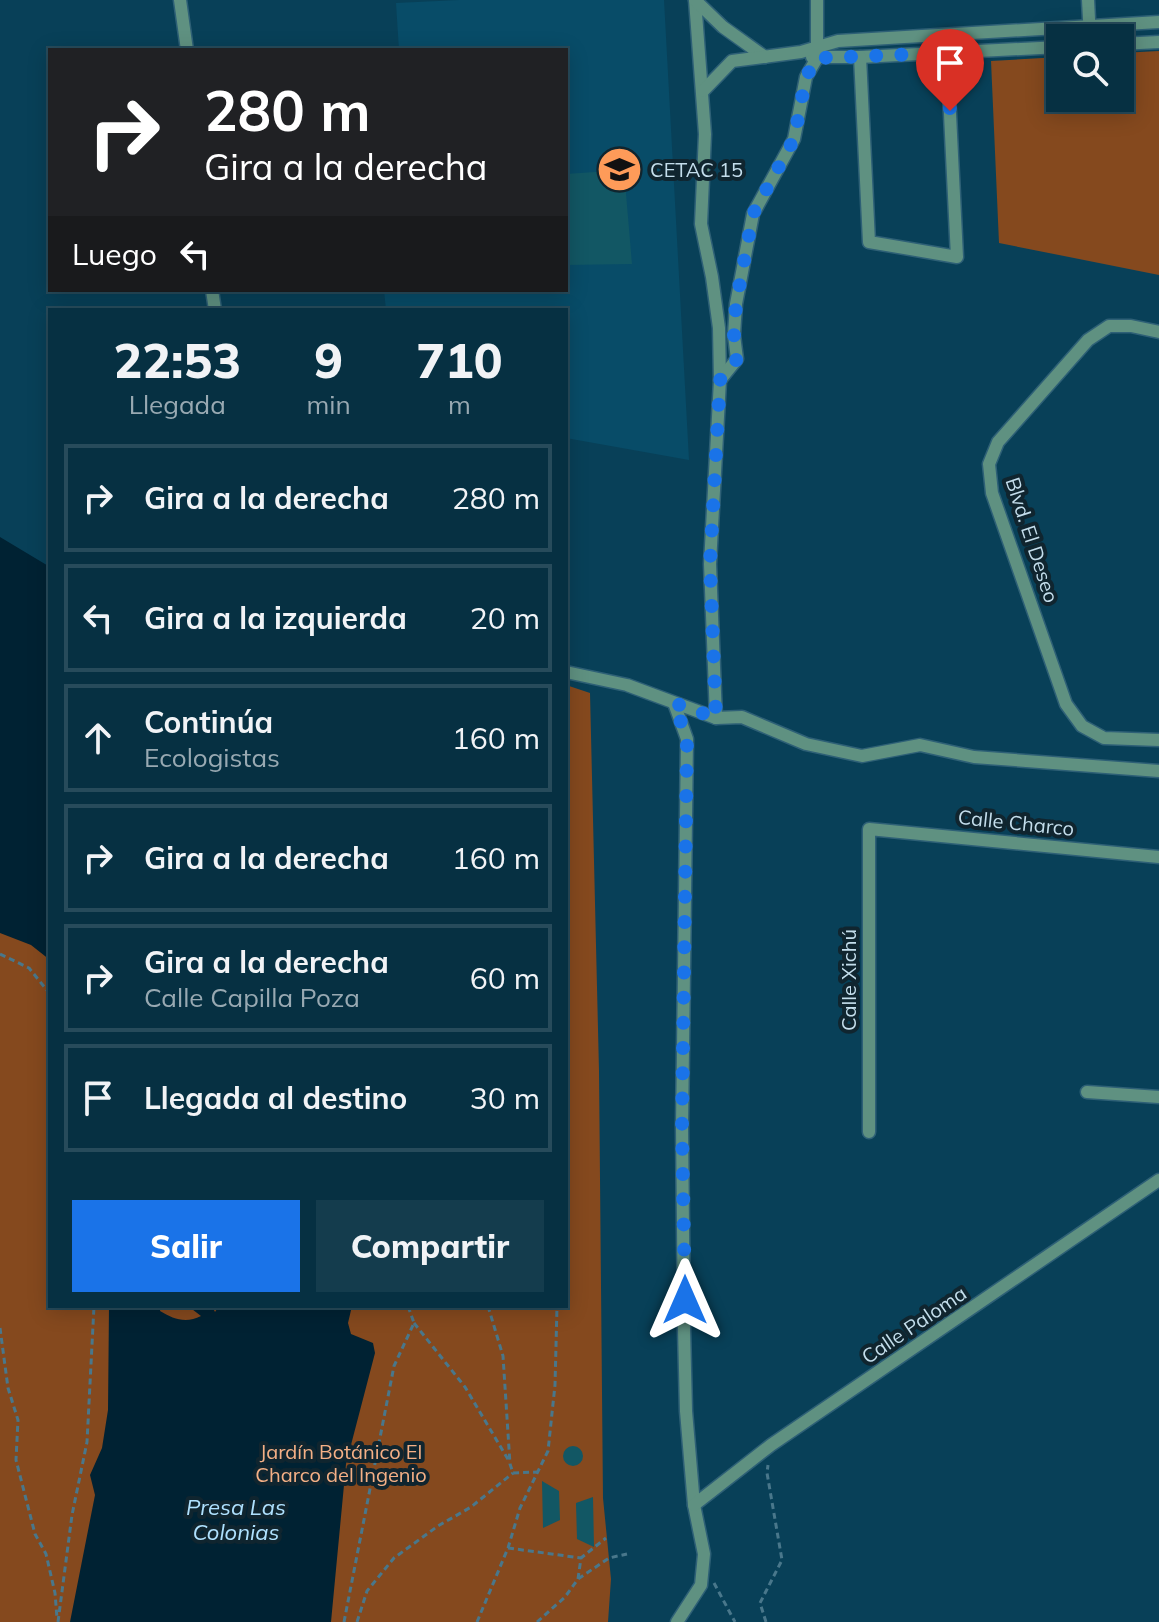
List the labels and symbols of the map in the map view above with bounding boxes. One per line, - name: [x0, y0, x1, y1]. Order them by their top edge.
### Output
- pin: [916, 29, 984, 111]
- school or university icon: CETAC 15: [595, 146, 643, 194]
- place label: CETAC 15: [650, 157, 743, 182]
- street label: Blvd. El Deseo: [1000, 474, 1065, 606]
- street label: Calle Charco: [957, 804, 1075, 841]
- street label: Calle Xichú: [836, 929, 861, 1031]
- position arrow: [643, 1258, 727, 1342]
- street label: Calle Paloma: [856, 1280, 971, 1369]
- park label: Jardín Botánico El Charco del Ingenio: [255, 1439, 427, 1487]
- water label: Presa Las Colonias: [186, 1493, 286, 1546]

